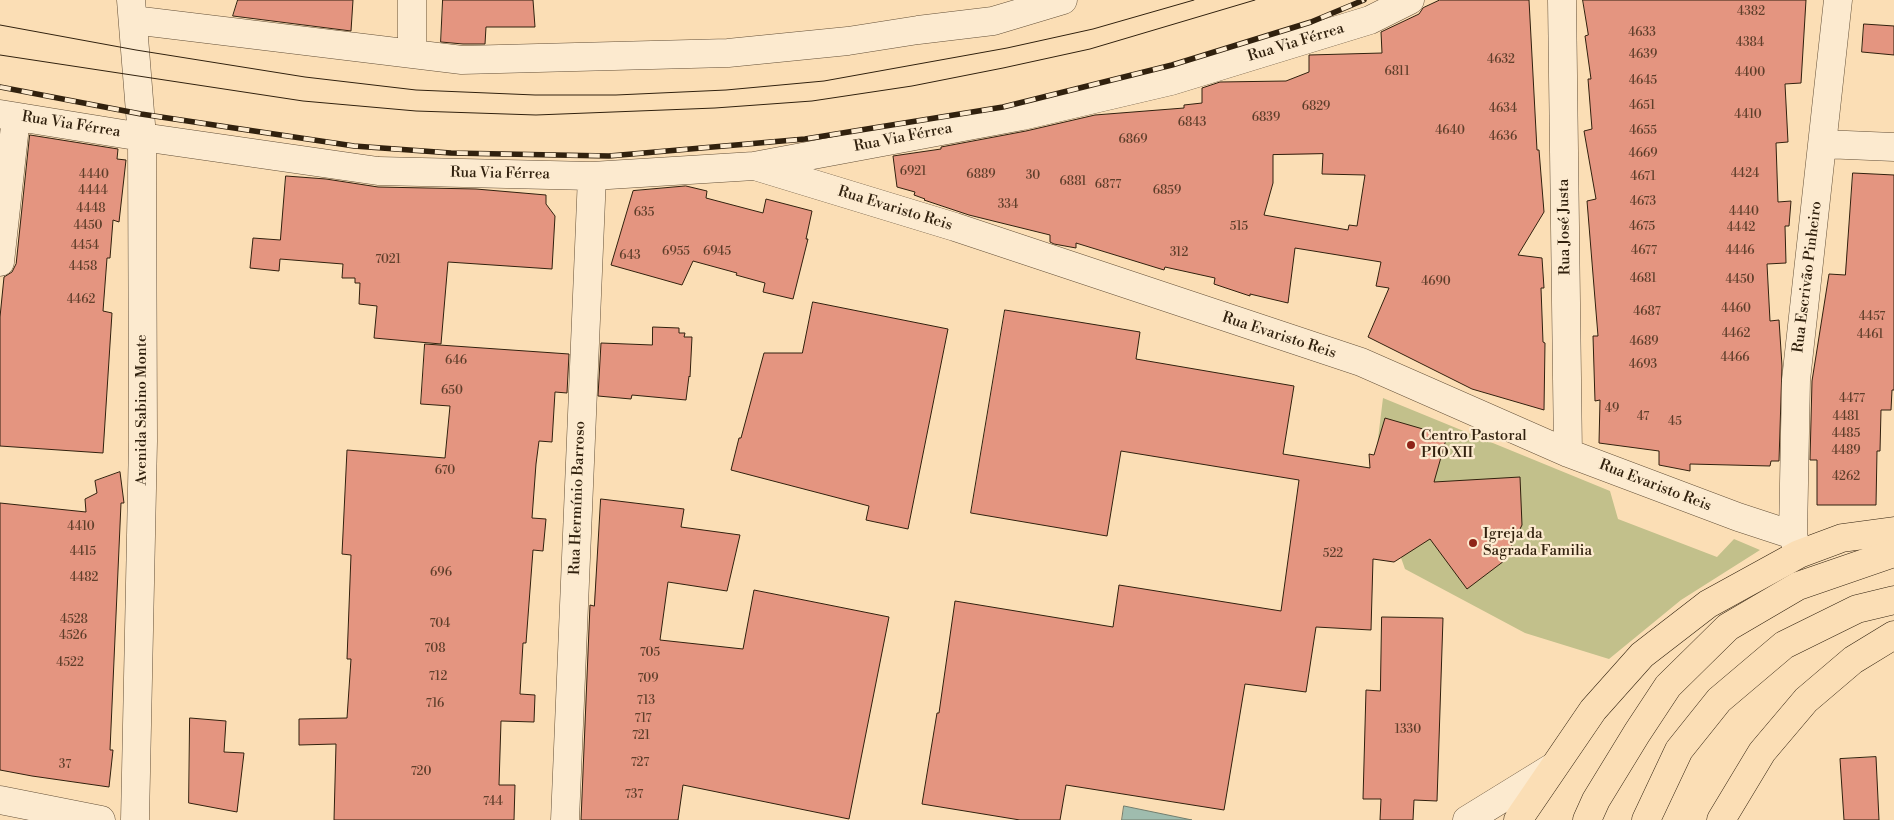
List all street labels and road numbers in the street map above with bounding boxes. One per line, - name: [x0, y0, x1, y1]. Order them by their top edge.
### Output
- street label: Rua Via Férrea: [1246, 20, 1346, 66]
- street label: Rua Via Férrea: [20, 108, 122, 142]
- street label: Rua Via Férrea: [852, 120, 954, 156]
- street label: Rua Via Férrea: [450, 164, 550, 184]
- street label: Rua José Justa: [1555, 179, 1575, 275]
- street label: Rua Evaristo Reis: [836, 183, 954, 235]
- street label: Rua Escrivão Pinheiro: [1790, 200, 1826, 354]
- street label: Rua Evaristo Reis: [1220, 309, 1338, 363]
- street label: Avenida Sabino Monte: [133, 334, 151, 486]
- street label: Rua Hermínio Barroso: [566, 421, 590, 575]
- street label: Rua Evaristo Reis: [1596, 456, 1714, 516]

